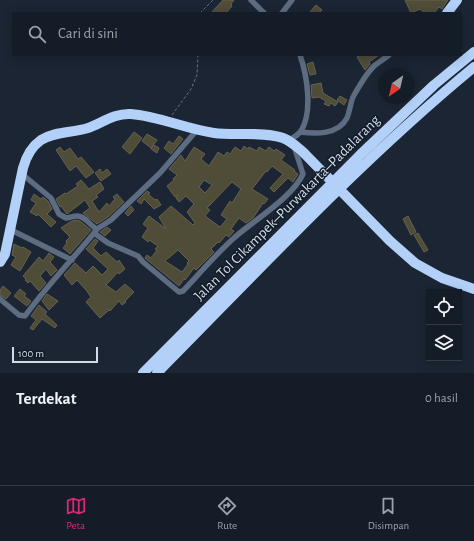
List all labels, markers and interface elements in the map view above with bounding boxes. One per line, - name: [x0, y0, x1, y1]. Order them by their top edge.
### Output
- search box: [12, 12, 462, 56]
- icon: search: [26, 23, 48, 45]
- text: Cari di sini: [58, 26, 118, 41]
- north arrow: [378, 68, 414, 104]
- street label: Jalan Tol Cikampek–Purwakarta–Padalarang: [191, 112, 383, 304]
- map controls: [426, 289, 462, 361]
- button: locate: [426, 289, 462, 325]
- button: layers: [426, 325, 462, 361]
- scale bar: [12, 345, 98, 364]
- text: 100 m: [18, 348, 44, 359]
- text: Terdekat: [16, 390, 76, 407]
- text: 0 hasil: [425, 392, 458, 405]
- tab: Peta: [65, 495, 87, 532]
- tab: Rute: [216, 495, 238, 532]
- tab: Disimpan: [368, 495, 409, 532]

